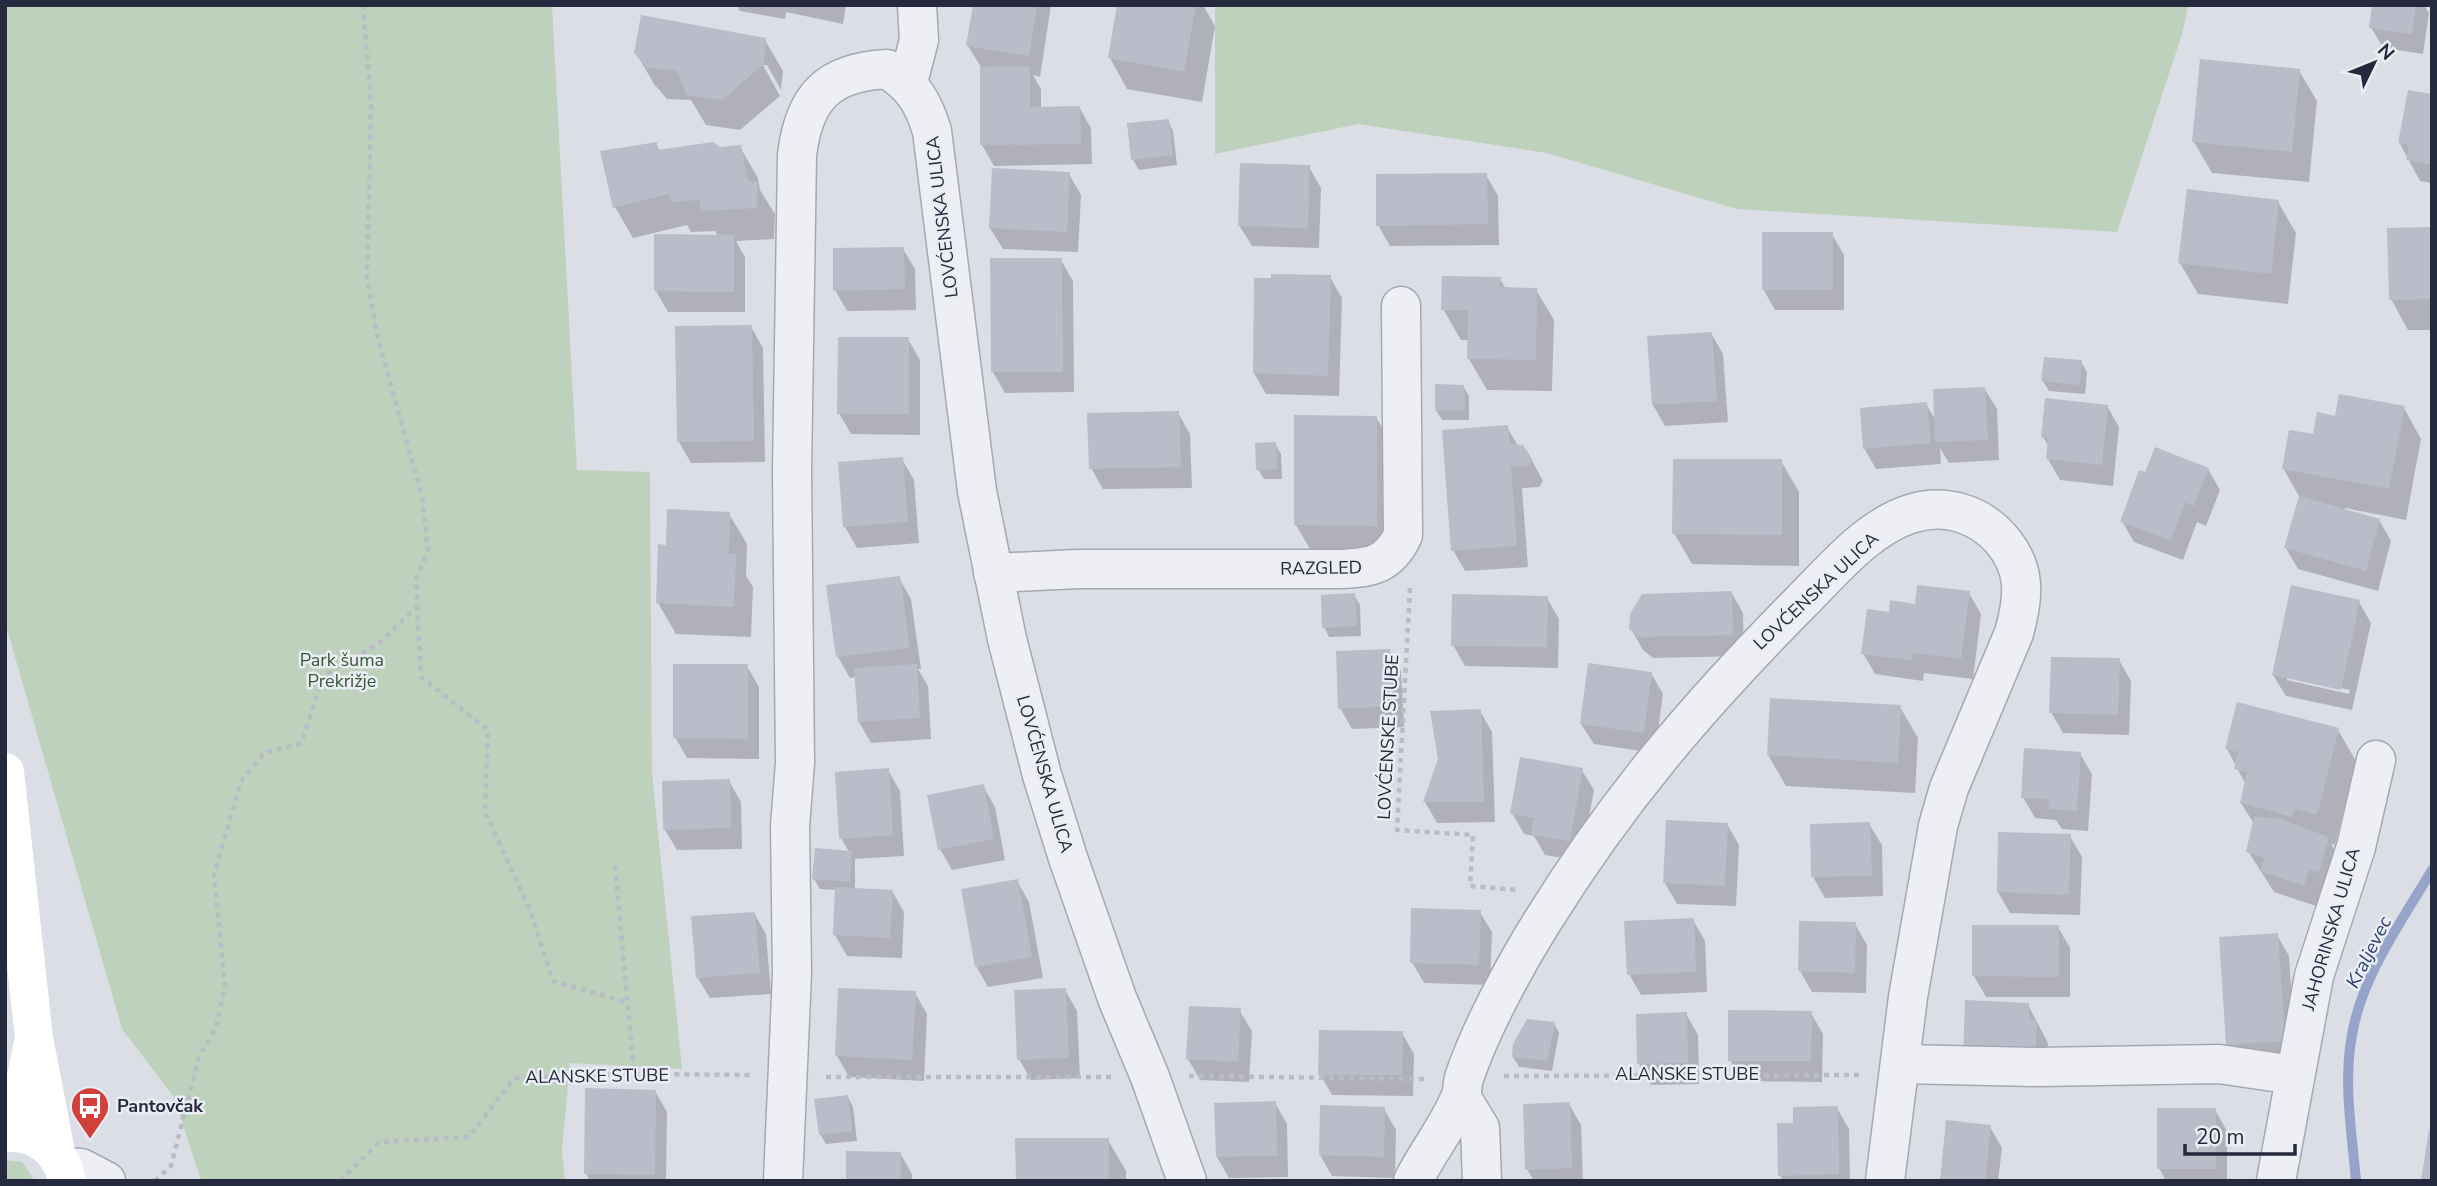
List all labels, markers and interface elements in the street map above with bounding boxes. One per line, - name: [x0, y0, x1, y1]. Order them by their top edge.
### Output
- north arrow: [2339, 28, 2409, 98]
- text: N: [2371, 38, 2400, 66]
- street label: LOVĆENSKA ULICA: [920, 135, 964, 299]
- street label: LOVĆENSKA ULICA: [1748, 527, 1884, 655]
- street label: RAZGLED: [1280, 555, 1362, 581]
- park label: Park šuma Prekrižje: [300, 648, 384, 693]
- street label: LOVĆENSKE STUBE: [1372, 654, 1404, 820]
- street label: LOVĆENSKA ULICA: [1011, 693, 1079, 855]
- street label: JAHORINSKA ULICA: [2296, 845, 2366, 1014]
- water label: Kraljevec: [2340, 912, 2398, 993]
- street label: ALANSKE STUBE: [1615, 1062, 1759, 1086]
- street label: ALANSKE STUBE: [525, 1063, 669, 1089]
- bus stop icon: Pantovčak: [69, 1085, 111, 1140]
- place label: Pantovčak: [117, 1094, 203, 1118]
- scale bar: [2185, 1112, 2295, 1156]
- text: 20 m: [2196, 1123, 2245, 1151]

